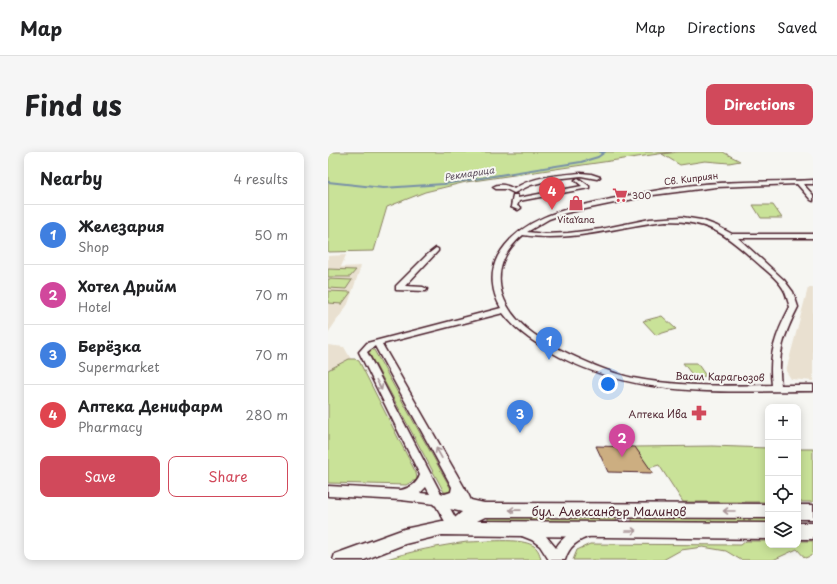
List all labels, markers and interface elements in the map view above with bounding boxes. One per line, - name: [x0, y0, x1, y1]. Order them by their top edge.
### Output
- text: Map: [20, 14, 62, 42]
- text: Map: [635, 17, 665, 38]
- text: Directions: [687, 17, 755, 38]
- text: Saved: [777, 17, 817, 38]
- text: Find us: [24, 83, 122, 126]
- button: Directions: [706, 84, 813, 125]
- water label: Рекмарица: [443, 162, 495, 184]
- text: Nearby: [40, 165, 102, 191]
- street label: Св. Киприян: [663, 168, 719, 188]
- text: 4 results: [234, 169, 288, 188]
- pin: 4: [539, 177, 565, 210]
- supermarket icon: 300: [611, 186, 629, 204]
- place label: 300: [632, 188, 652, 202]
- shop icon: VitaYana: [567, 194, 585, 212]
- place label: VitaYana: [557, 212, 595, 226]
- text: Железария: [78, 214, 165, 237]
- text: 1: [50, 225, 56, 244]
- text: 50 m: [254, 225, 288, 244]
- text: Shop: [78, 237, 109, 256]
- text: Хотел Дрийм: [78, 274, 177, 297]
- text: 2: [48, 285, 58, 304]
- text: 70 m: [255, 285, 288, 304]
- text: Hotel: [78, 297, 111, 316]
- pin: 1: [536, 327, 562, 360]
- text: Берёзка: [78, 334, 141, 357]
- text: 3: [49, 345, 57, 364]
- text: 70 m: [255, 345, 288, 364]
- text: Supermarket: [78, 357, 160, 376]
- street label: Васил Карагьозов: [675, 368, 765, 384]
- your location: [598, 374, 618, 394]
- one-way arrow: [376, 379, 383, 391]
- text: Аптека Денифарм: [78, 394, 223, 417]
- pin: 3: [507, 400, 533, 433]
- pharmacy icon: Аптека Ива: [690, 404, 708, 422]
- map controls: [765, 404, 801, 548]
- button: +: [765, 404, 801, 440]
- text: 4: [49, 405, 57, 424]
- text: 280 m: [246, 405, 288, 424]
- place label: Аптека Ива: [629, 406, 688, 421]
- text: Pharmacy: [78, 417, 143, 436]
- pin: 2: [609, 424, 635, 457]
- button: −: [765, 440, 801, 476]
- one-way arrow: [435, 447, 442, 459]
- button: Save: [40, 456, 160, 497]
- button: Share: [168, 456, 288, 497]
- button: locate: [765, 476, 801, 512]
- street label: бул. Александър Малинов: [532, 502, 687, 520]
- one-way arrow: [509, 506, 522, 514]
- one-way arrow: [723, 507, 736, 515]
- button: layers: [765, 512, 801, 548]
- one-way arrow: [624, 527, 637, 535]

